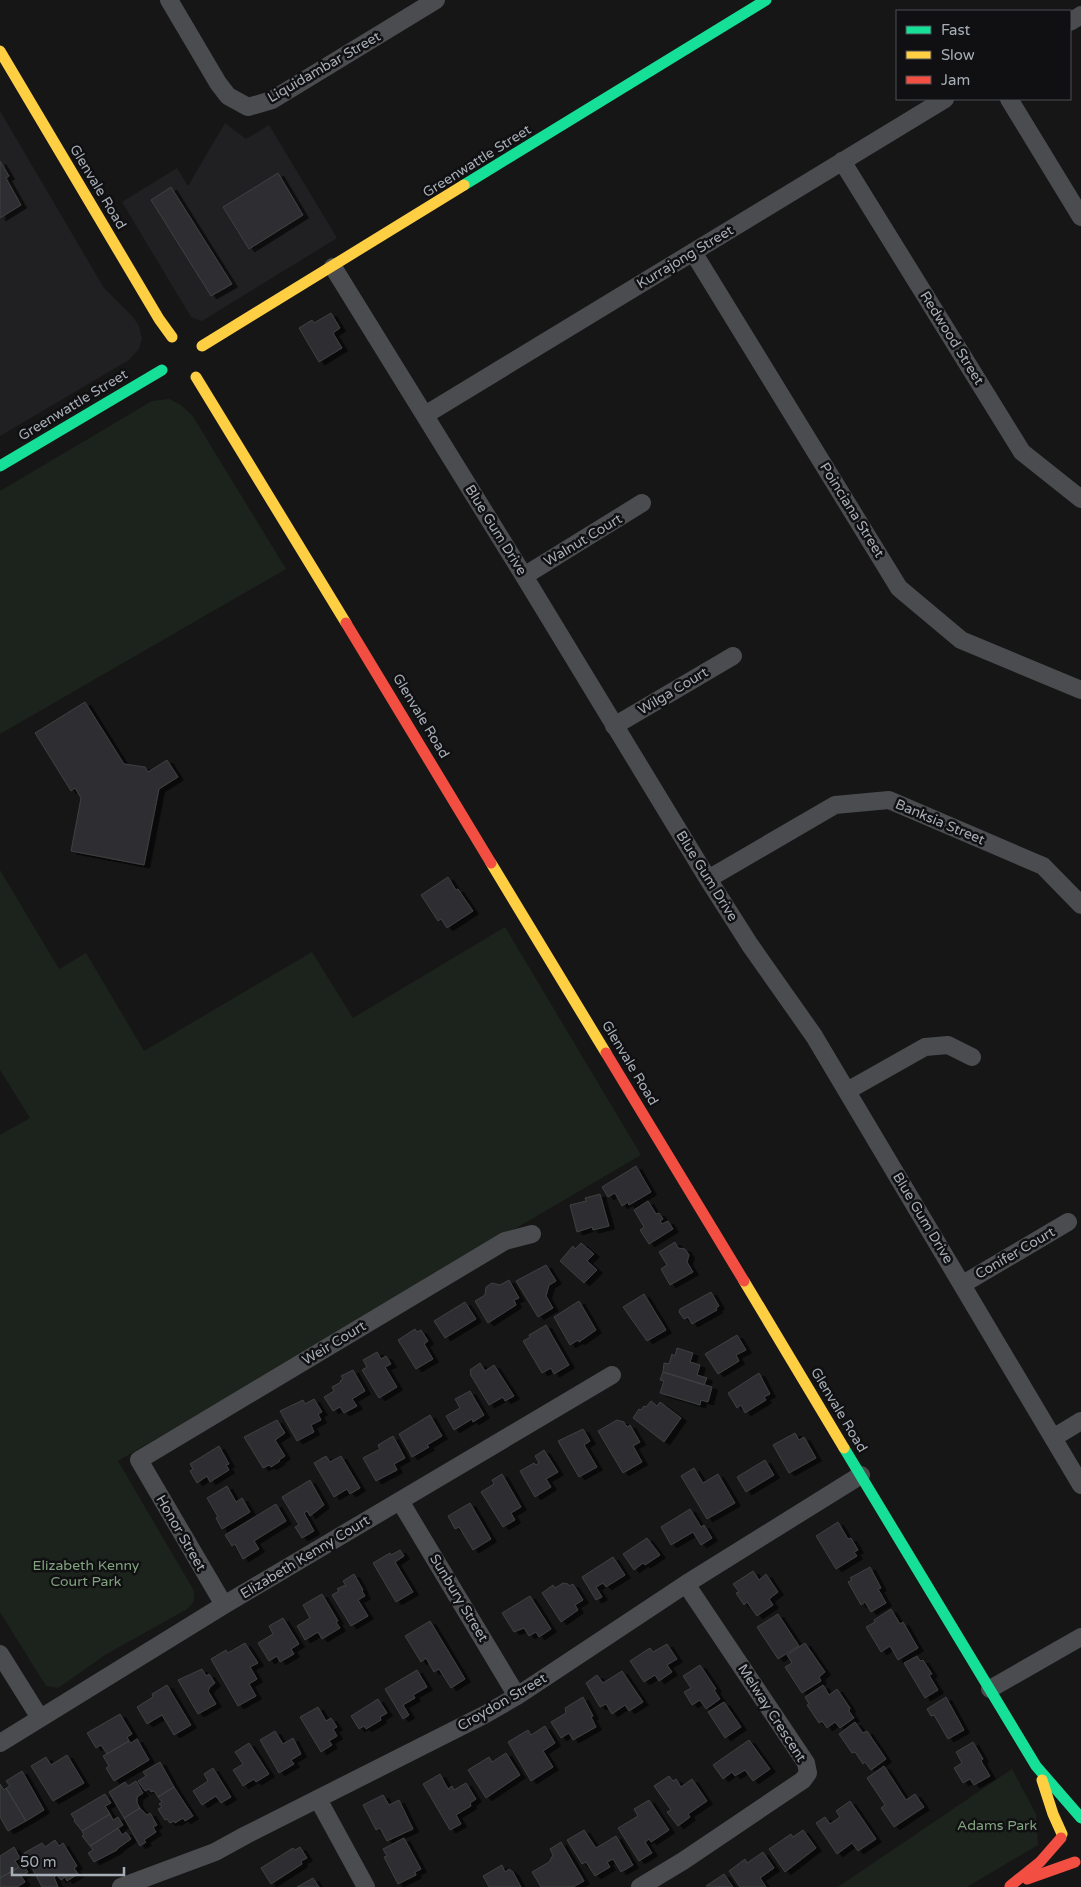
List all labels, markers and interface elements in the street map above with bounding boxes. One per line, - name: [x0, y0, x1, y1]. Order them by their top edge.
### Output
- legend: [896, 10, 1071, 100]
- text: Fast: [941, 21, 971, 39]
- street label: Liquidambar Street: [264, 27, 384, 106]
- text: Slow: [941, 46, 975, 64]
- text: Jam: [941, 71, 970, 89]
- street label: Greenwattle Street: [420, 120, 535, 201]
- street label: Glenvale Road: [66, 142, 130, 232]
- street label: Kurrajong Street: [634, 221, 737, 293]
- street label: Redwood Street: [916, 288, 988, 389]
- street label: Greenwattle Street: [15, 365, 131, 444]
- street label: Poinciana Street: [816, 459, 888, 561]
- street label: Blue Gum Drive: [461, 482, 531, 578]
- street label: Walnut Court: [541, 510, 626, 570]
- street label: Wilga Court: [635, 663, 712, 719]
- street label: Glenvale Road: [389, 671, 453, 761]
- street label: Banksia Street: [893, 796, 988, 849]
- street label: Blue Gum Drive: [672, 828, 742, 924]
- street label: Glenvale Road: [598, 1018, 662, 1108]
- street label: Blue Gum Drive: [889, 1169, 957, 1267]
- street label: Conifer Court: [972, 1223, 1058, 1283]
- street label: Weir Court: [299, 1317, 369, 1369]
- street label: Glenvale Road: [807, 1365, 871, 1455]
- street label: Honor Street: [152, 1492, 210, 1575]
- street label: Elizabeth Kenny Court: [237, 1511, 373, 1602]
- street label: Sunbury Street: [426, 1551, 492, 1646]
- park label: Elizabeth Kenny Court Park: [33, 1557, 140, 1590]
- street label: Melway Crescent: [734, 1661, 810, 1766]
- street label: Croydon Street: [454, 1669, 550, 1734]
- park label: Adams Park: [957, 1817, 1037, 1834]
- scale bar: [12, 1844, 125, 1876]
- text: 50 m: [20, 1853, 57, 1871]

